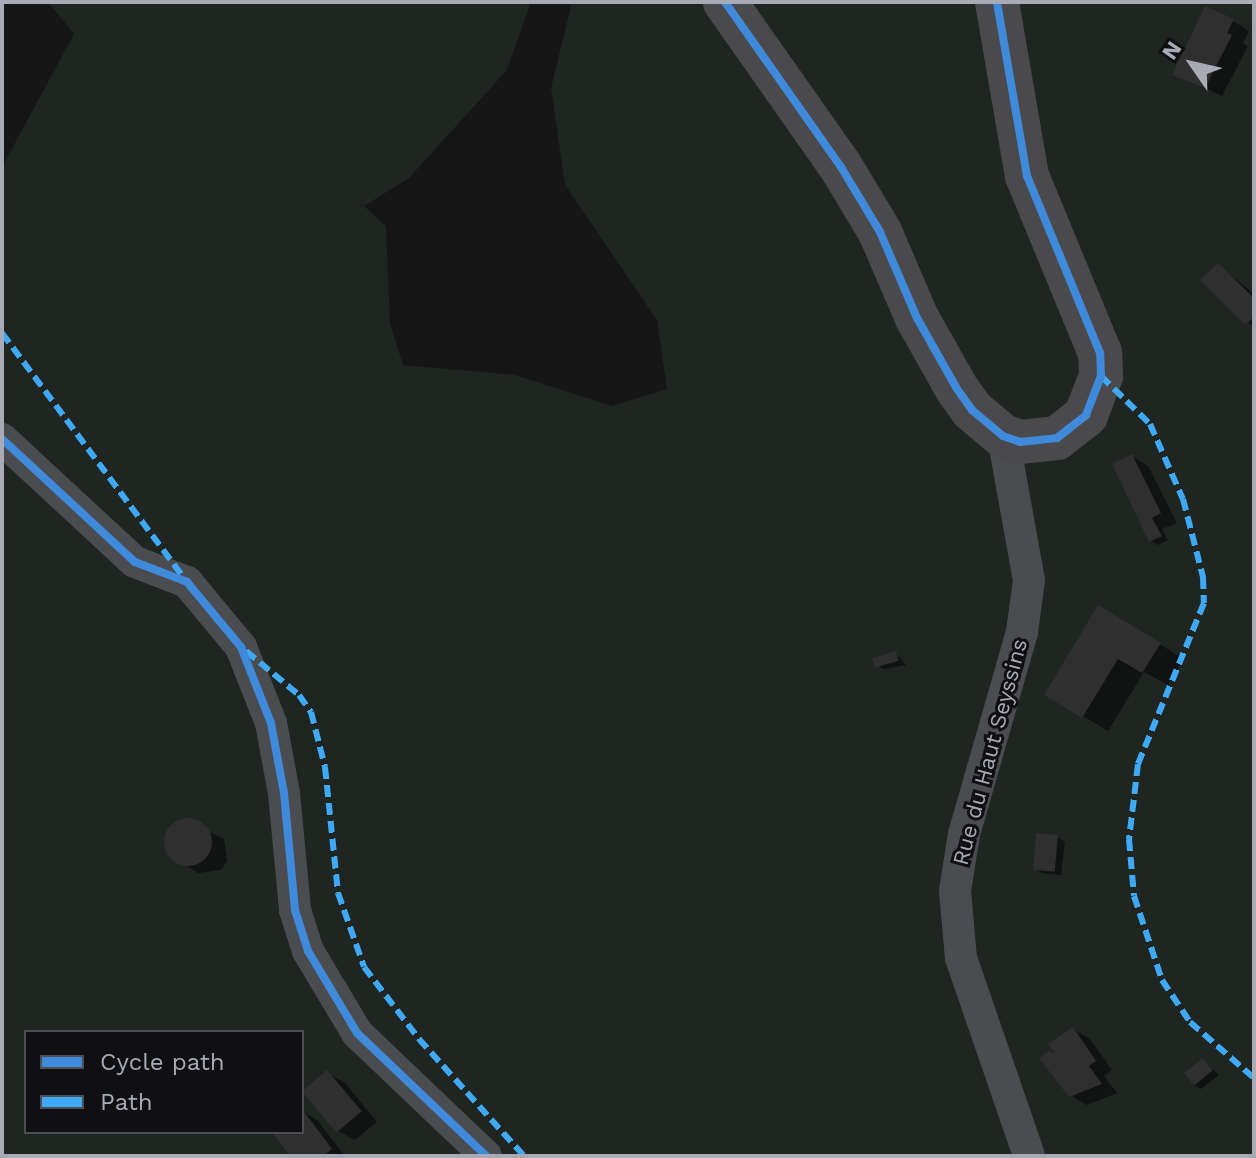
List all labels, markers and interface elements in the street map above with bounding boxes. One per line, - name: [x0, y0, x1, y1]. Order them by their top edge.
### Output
- north arrow: [1152, 24, 1232, 104]
- text: N: [1157, 37, 1187, 64]
- street label: Rue du Haut Seyssins: [947, 636, 1033, 868]
- legend: [24, 1030, 304, 1134]
- text: Cycle path: [100, 1048, 225, 1076]
- text: Path: [100, 1088, 153, 1116]

